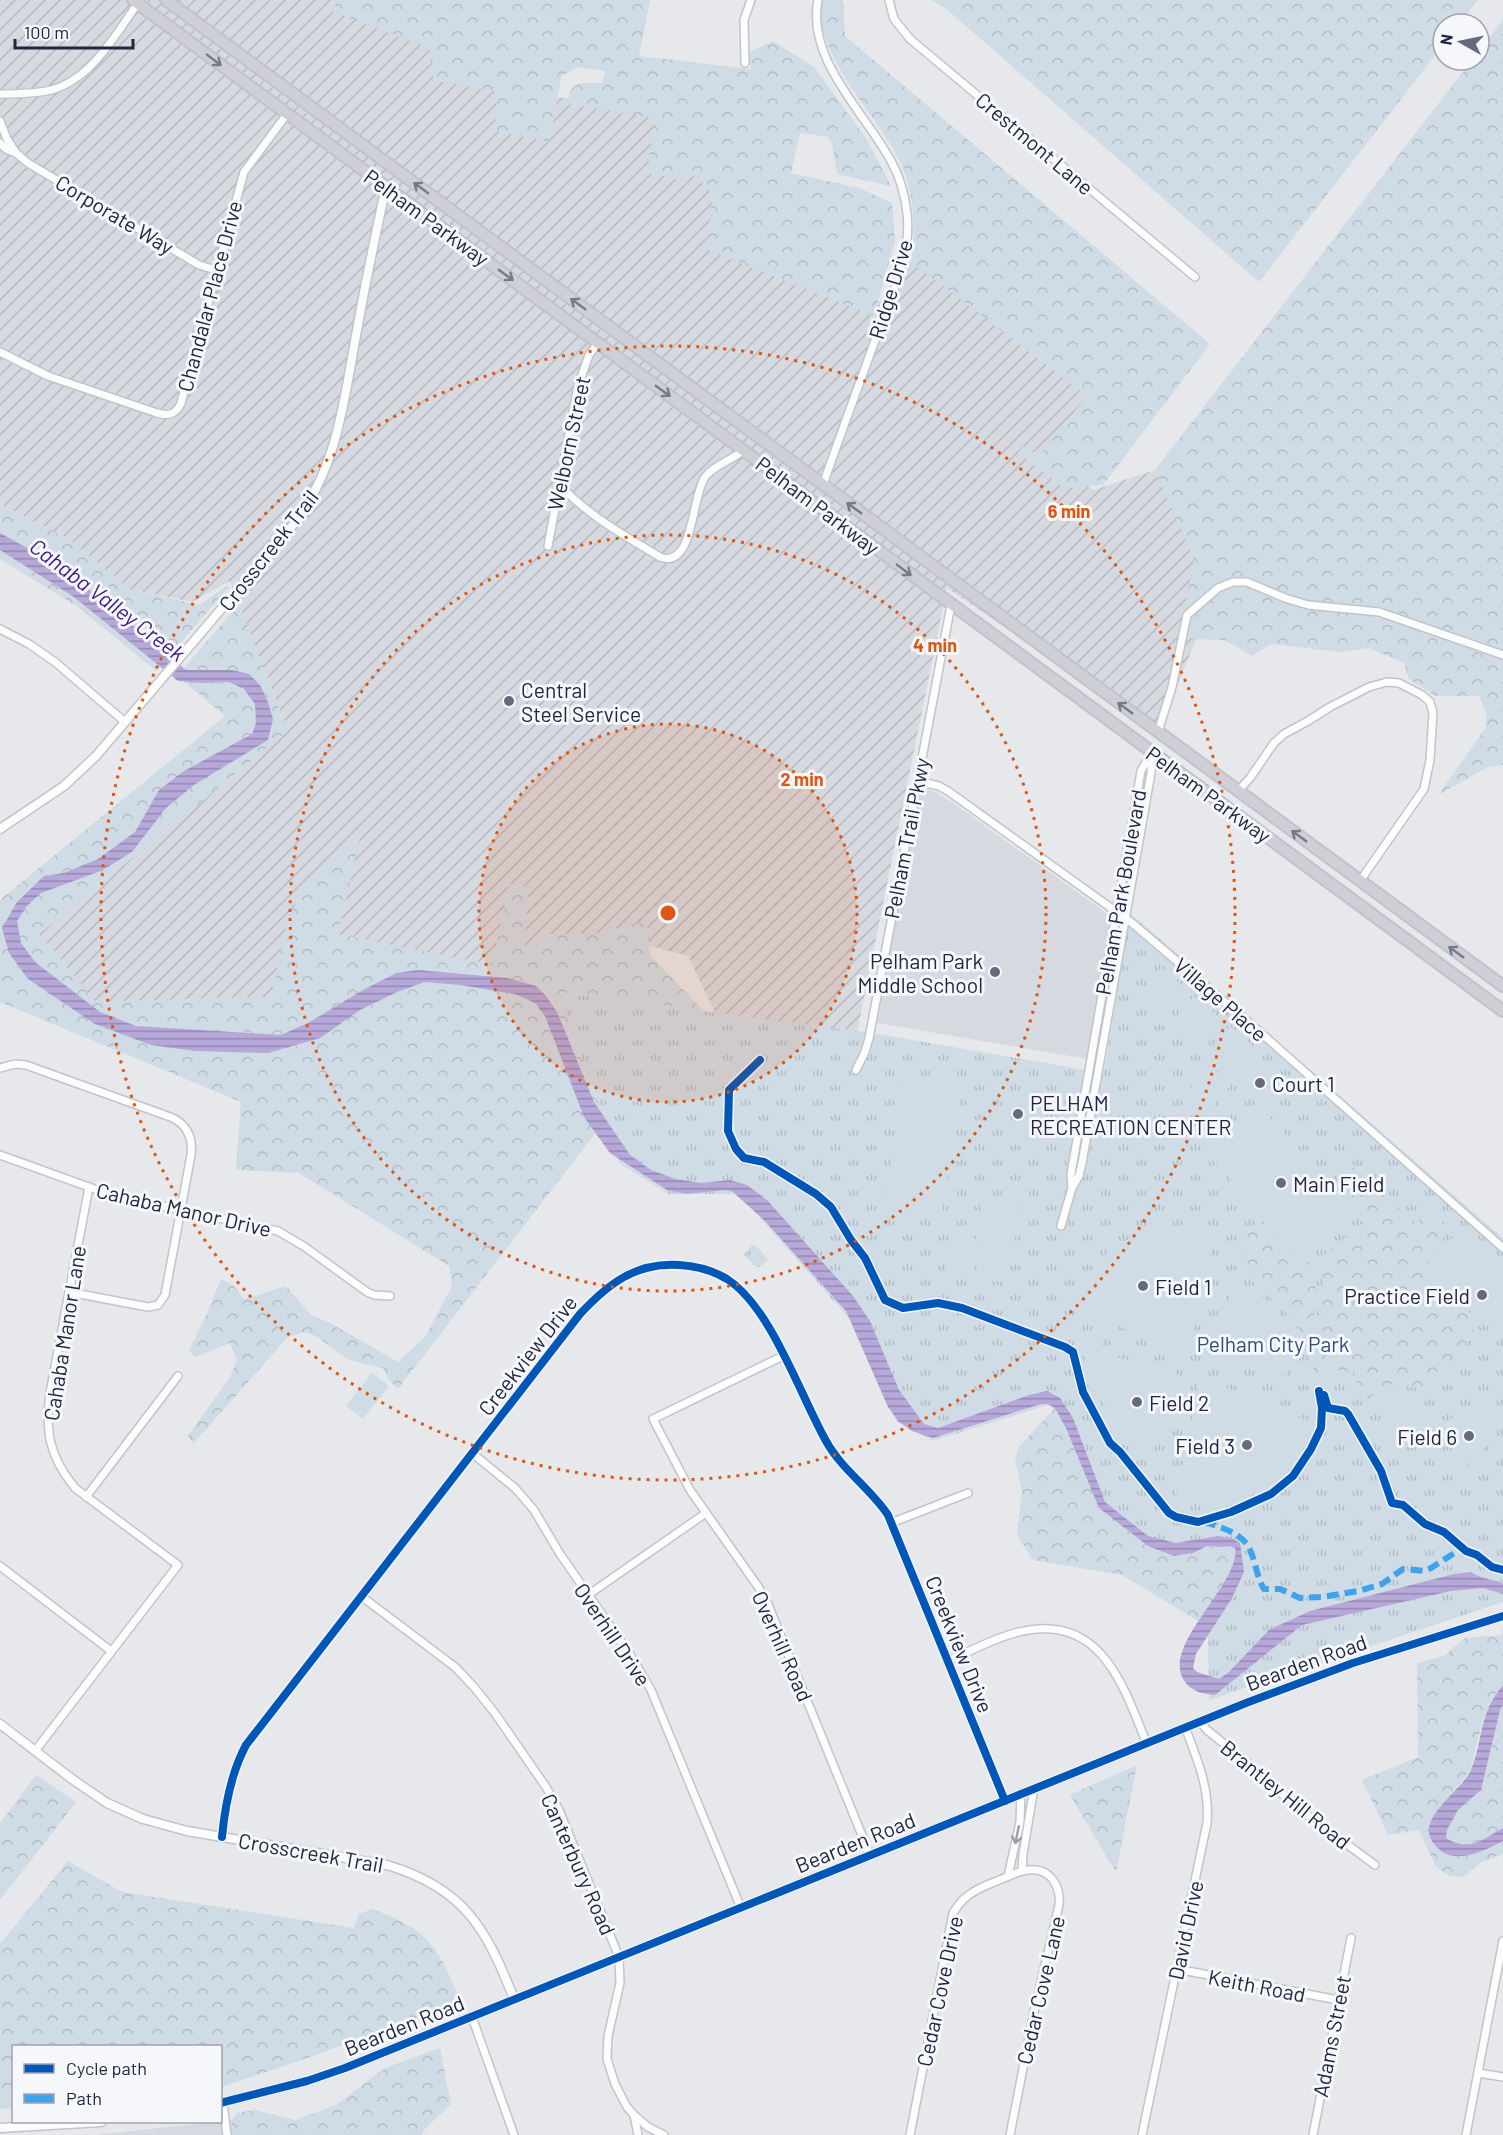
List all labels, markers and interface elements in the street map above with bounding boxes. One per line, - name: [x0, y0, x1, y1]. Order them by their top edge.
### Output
- scale bar: [15, 12, 134, 50]
- north arrow: [1431, 12, 1491, 72]
- text: 100 m: [24, 21, 69, 43]
- text: N: [1435, 33, 1456, 46]
- one-way arrow: [206, 53, 222, 66]
- street label: Crestmont Lane: [971, 87, 1099, 199]
- street label: Pelham Parkway: [360, 163, 495, 271]
- street label: Corporate Way: [51, 169, 179, 259]
- one-way arrow: [413, 182, 429, 194]
- street label: Chandalar Place Drive: [171, 198, 247, 394]
- street label: Ridge Drive: [863, 236, 917, 342]
- one-way arrow: [498, 269, 514, 282]
- one-way arrow: [570, 298, 586, 310]
- street label: Welborn Street: [542, 374, 594, 512]
- one-way arrow: [654, 385, 670, 397]
- street label: Pelham Parkway: [751, 450, 885, 560]
- street label: Crosscreek Trail: [213, 485, 323, 615]
- text: 6 min: [1048, 500, 1090, 522]
- one-way arrow: [846, 501, 862, 514]
- water label: Cahaba Valley Creek: [25, 532, 191, 666]
- one-way arrow: [896, 563, 912, 576]
- text: 4 min: [913, 634, 957, 656]
- place label: Central Steel Service: [521, 677, 641, 726]
- marker: Central Steel Service: [502, 694, 516, 708]
- one-way arrow: [1118, 702, 1134, 714]
- street label: Pelham Parkway: [1142, 740, 1277, 848]
- street label: Pelham Trail Pkwy: [878, 755, 934, 920]
- text: 2 min: [780, 768, 824, 790]
- street label: Pelham Park Boulevard: [1090, 787, 1150, 997]
- one-way arrow: [1292, 830, 1308, 842]
- centre of rings: [658, 903, 678, 923]
- one-way arrow: [1448, 946, 1464, 958]
- place label: Pelham Park Middle School: [857, 948, 983, 997]
- street label: Village Place: [1169, 952, 1273, 1046]
- marker: Pelham Park Middle School: [988, 965, 1002, 979]
- place label: Court 1: [1272, 1071, 1335, 1096]
- marker: Court 1: [1253, 1076, 1267, 1090]
- place label: PELHAM RECREATION CENTER: [1030, 1090, 1231, 1139]
- marker: PELHAM RECREATION CENTER: [1011, 1107, 1025, 1121]
- place label: Main Field: [1293, 1171, 1384, 1196]
- marker: Main Field: [1274, 1176, 1288, 1190]
- street label: Cahaba Manor Drive: [94, 1177, 274, 1241]
- street label: Cahaba Manor Lane: [38, 1244, 90, 1422]
- place label: Field 1: [1155, 1274, 1211, 1299]
- marker: Field 1: [1136, 1279, 1150, 1293]
- place label: Practice Field: [1344, 1283, 1470, 1308]
- marker: Practice Field: [1475, 1288, 1489, 1302]
- street label: Creekview Drive: [472, 1290, 582, 1420]
- park label: Pelham City Park: [1197, 1331, 1349, 1356]
- place label: Field 2: [1149, 1390, 1209, 1415]
- marker: Field 2: [1130, 1395, 1144, 1409]
- place label: Field 6: [1397, 1424, 1457, 1449]
- marker: Field 6: [1462, 1429, 1476, 1443]
- place label: Field 3: [1175, 1433, 1235, 1458]
- marker: Field 3: [1240, 1438, 1254, 1452]
- street label: Creekview Drive: [921, 1572, 999, 1716]
- street label: Overhill Drive: [569, 1578, 657, 1690]
- street label: Overhill Road: [747, 1587, 819, 1705]
- street label: Bearden Road: [1242, 1629, 1370, 1695]
- street label: Brantley Hill Road: [1216, 1734, 1356, 1854]
- street label: Canterbury Road: [537, 1789, 621, 1939]
- street label: Bearden Road: [791, 1807, 919, 1877]
- one-way arrow: [1011, 1825, 1022, 1844]
- street label: Crosscreek Trail: [237, 1827, 385, 1877]
- street label: David Drive: [1162, 1878, 1208, 1982]
- street label: Cedar Cove Drive: [911, 1913, 967, 2069]
- street label: Cedar Cove Lane: [1011, 1913, 1069, 2067]
- street label: Keith Road: [1206, 1963, 1308, 2007]
- street label: Adams Street: [1307, 1973, 1355, 2099]
- street label: Bearden Road: [340, 1990, 468, 2060]
- legend: [12, 2045, 222, 2123]
- text: Cycle path: [66, 2057, 147, 2079]
- text: Path: [66, 2087, 102, 2109]

